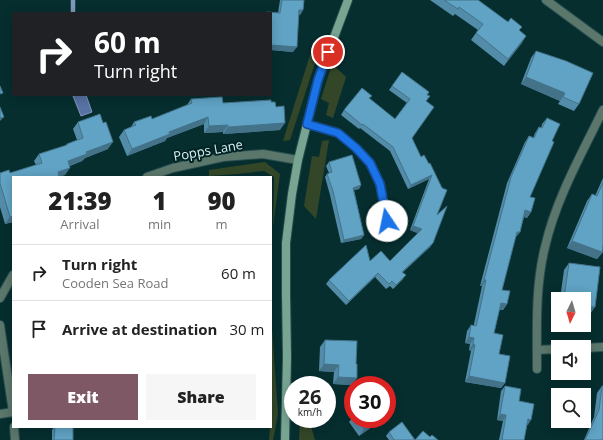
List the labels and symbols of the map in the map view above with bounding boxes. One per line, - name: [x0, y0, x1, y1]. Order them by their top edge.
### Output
- pin: [311, 35, 345, 69]
- street label: Popps Lane: [172, 135, 244, 165]
- position arrow: [366, 200, 408, 242]
- north arrow: [551, 292, 591, 332]
- speed limit sign: 30: [344, 376, 396, 428]

